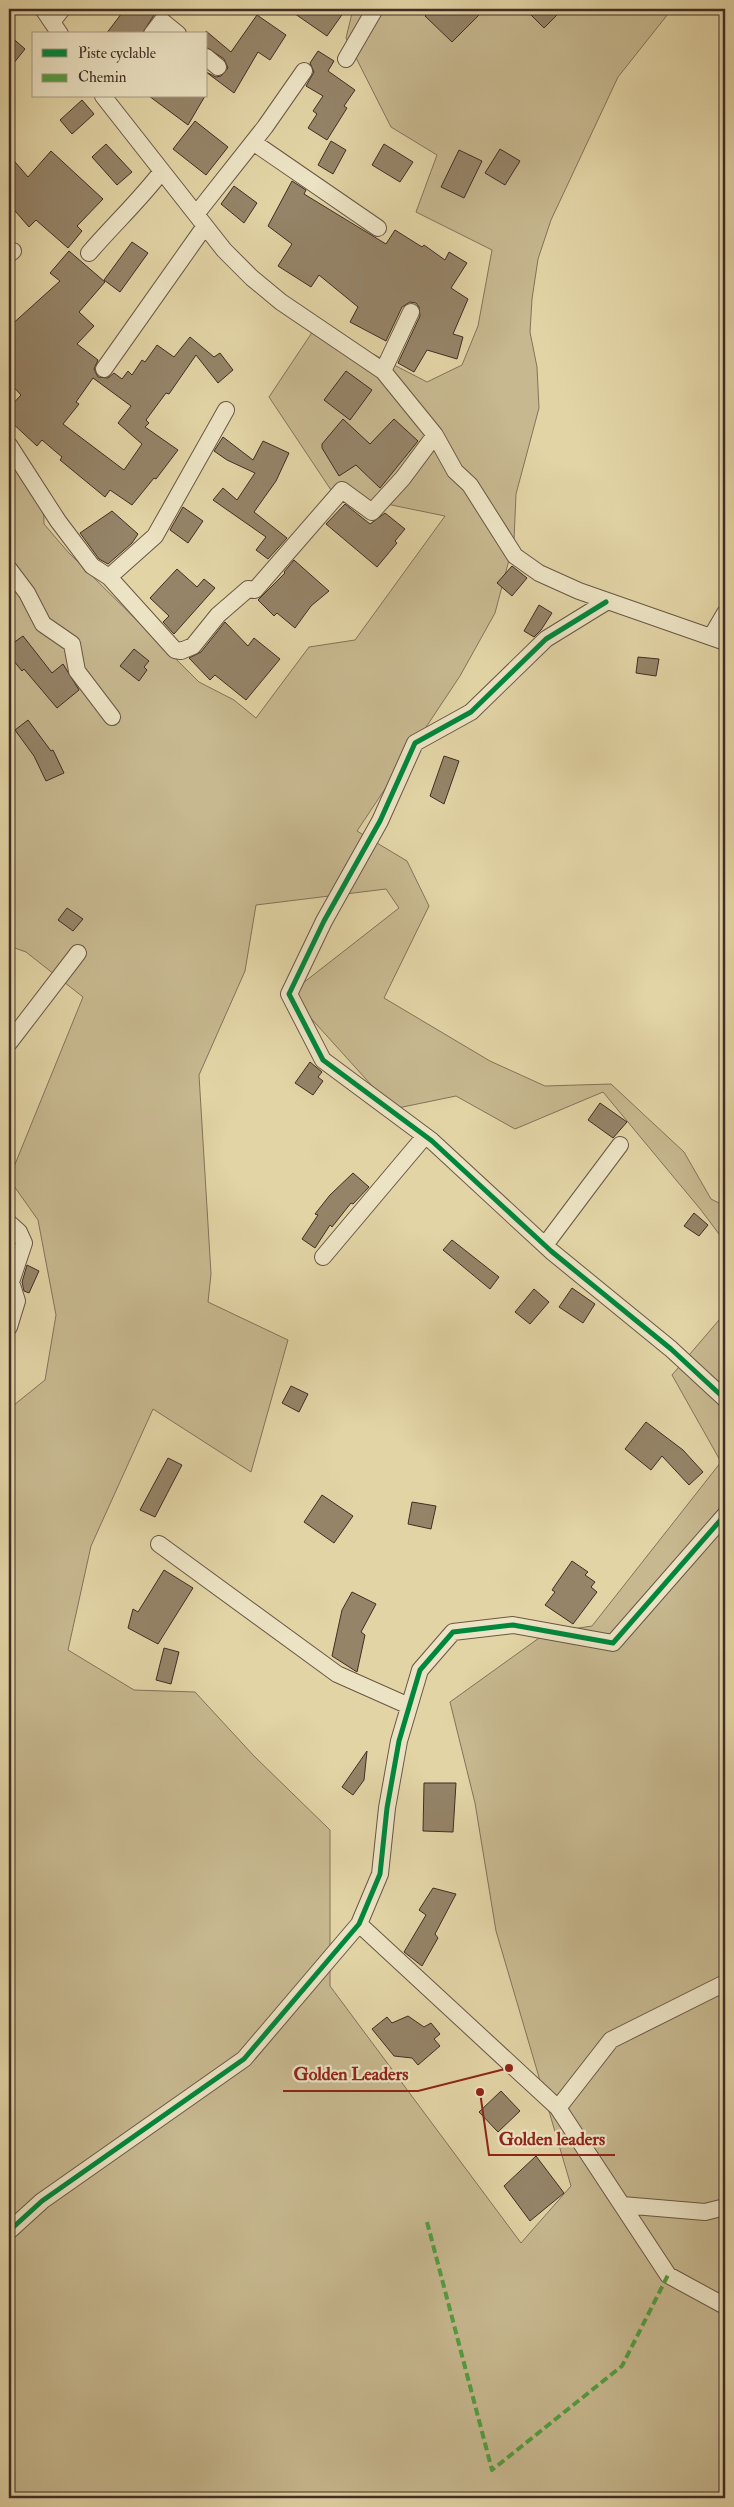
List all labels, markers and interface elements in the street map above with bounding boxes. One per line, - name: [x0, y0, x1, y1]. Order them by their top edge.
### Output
- legend: [32, 32, 208, 98]
- text: Piste cyclable: [78, 44, 156, 63]
- text: Chemin: [78, 68, 127, 87]
- callout: Golden Leaders: [283, 2058, 418, 2091]
- text: Golden Leaders: [294, 2063, 408, 2086]
- callout: Golden leaders: [489, 2122, 615, 2155]
- text: Golden leaders: [499, 2128, 605, 2151]

